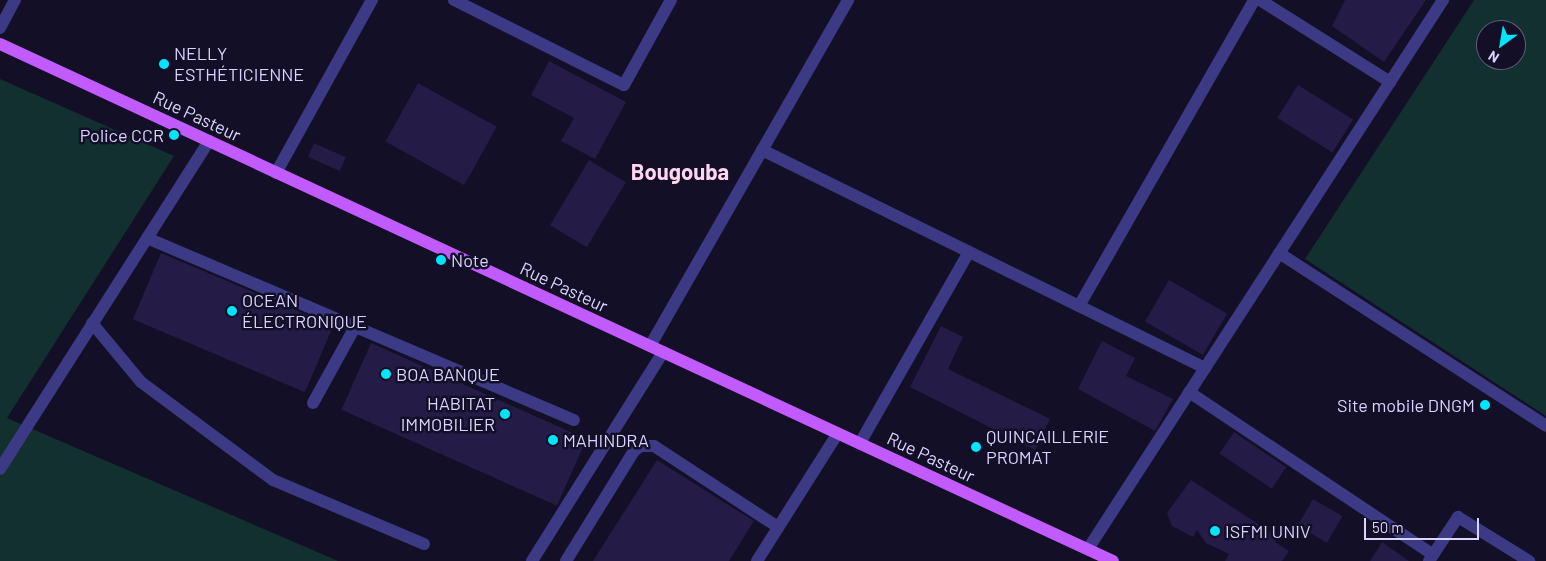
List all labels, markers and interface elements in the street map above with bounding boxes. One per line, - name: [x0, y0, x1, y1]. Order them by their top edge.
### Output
- north arrow: [1476, 20, 1526, 70]
- place label: NELLY ESTHÉTICIENNE: [174, 43, 304, 86]
- text: N: [1485, 48, 1502, 67]
- marker: NELLY ESTHÉTICIENNE: [158, 58, 170, 70]
- street label: Rue Pasteur: [150, 86, 244, 146]
- place label: Police CCR: [80, 124, 164, 146]
- marker: Police CCR: [168, 129, 180, 141]
- district label: Bougouba: [631, 159, 729, 185]
- place label: Note: [451, 249, 489, 271]
- marker: Note: [435, 254, 447, 266]
- street label: Rue Pasteur: [517, 257, 611, 317]
- place label: OCEAN ÉLECTRONIQUE: [242, 290, 367, 332]
- marker: OCEAN ÉLECTRONIQUE: [226, 305, 238, 317]
- place label: BOA BANQUE: [396, 363, 500, 385]
- marker: BOA BANQUE: [380, 368, 392, 380]
- place label: HABITAT IMMOBILIER: [401, 393, 495, 436]
- place label: Site mobile DNGM: [1337, 394, 1475, 416]
- marker: Site mobile DNGM: [1479, 399, 1491, 411]
- marker: HABITAT IMMOBILIER: [499, 408, 511, 420]
- place label: QUINCAILLERIE PROMAT: [986, 426, 1109, 468]
- street label: Rue Pasteur: [884, 427, 978, 487]
- place label: MAHINDRA: [563, 429, 649, 451]
- marker: MAHINDRA: [547, 434, 559, 446]
- marker: QUINCAILLERIE PROMAT: [970, 441, 982, 453]
- scale bar: [1366, 508, 1481, 540]
- text: 50 m: [1372, 518, 1404, 536]
- place label: ISFMI UNIV: [1225, 520, 1311, 542]
- marker: ISFMI UNIV: [1209, 525, 1221, 537]

